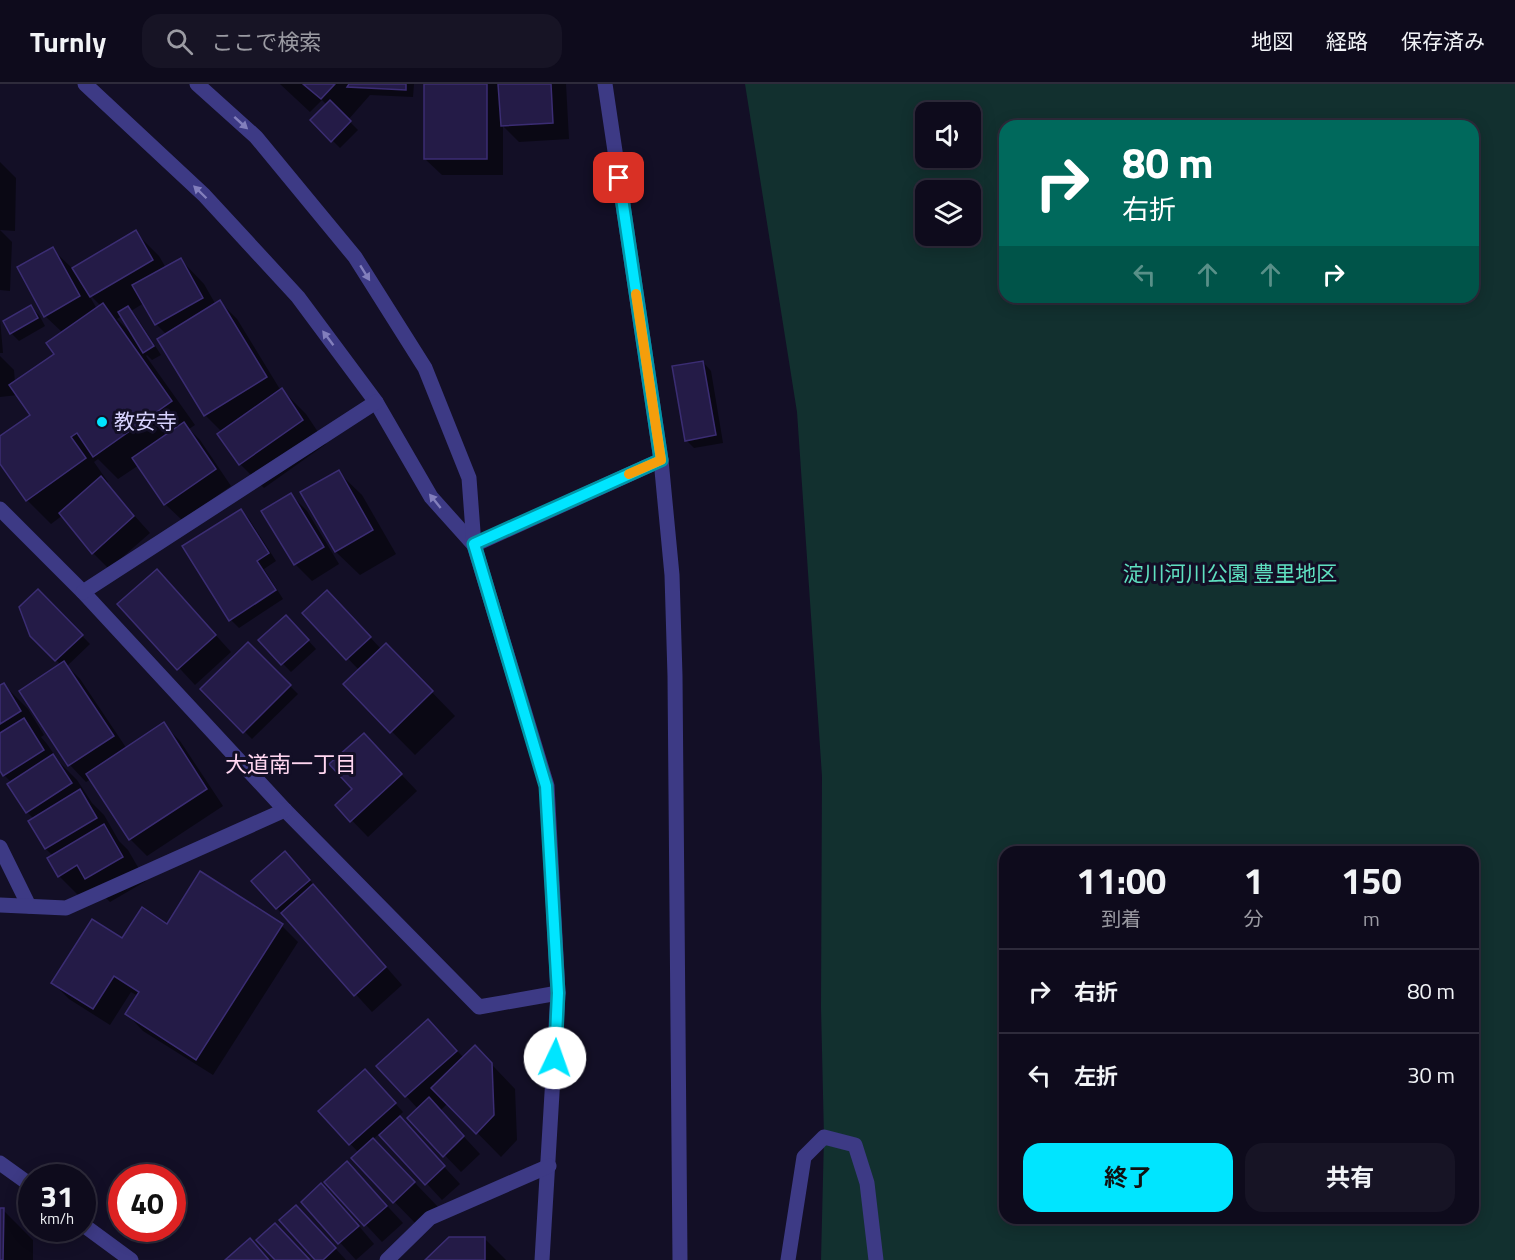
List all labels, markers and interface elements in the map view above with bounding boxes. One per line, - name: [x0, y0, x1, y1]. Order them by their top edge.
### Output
- search box: [142, 14, 562, 68]
- text: Turnly: [30, 20, 106, 63]
- icon: search: [163, 25, 196, 58]
- text: ここで検索: [211, 25, 321, 59]
- text: 地図: [1251, 25, 1293, 57]
- text: 経路: [1326, 25, 1368, 57]
- text: 保存済み: [1401, 25, 1485, 57]
- map controls: [915, 102, 981, 246]
- button: sound: [915, 102, 981, 168]
- one-way arrow: [233, 116, 248, 130]
- text: 80 m: [1122, 130, 1214, 194]
- icon: right: [1023, 144, 1101, 222]
- pin: [593, 152, 644, 203]
- icon: arrive: [602, 161, 635, 194]
- button: layers: [915, 180, 981, 246]
- one-way arrow: [194, 185, 208, 199]
- text: 右折: [1122, 188, 1176, 229]
- icon: left: [1128, 258, 1161, 291]
- icon: ahead: [1191, 258, 1224, 291]
- icon: ahead: [1254, 258, 1287, 291]
- icon: right: [1317, 258, 1350, 291]
- one-way arrow: [359, 265, 370, 281]
- one-way arrow: [323, 331, 335, 346]
- place label: 教安寺: [114, 405, 177, 437]
- marker: 教安寺: [95, 415, 109, 429]
- one-way arrow: [429, 493, 442, 509]
- park label: 淀川河川公園 豊里地区: [1123, 557, 1337, 589]
- district label: 大道南一丁目: [225, 747, 357, 781]
- text: 11:00: [1076, 853, 1166, 908]
- text: 1: [1244, 853, 1264, 908]
- text: 150: [1341, 853, 1402, 908]
- text: 到着: [1101, 903, 1141, 934]
- text: 分: [1244, 903, 1264, 934]
- text: m: [1363, 903, 1380, 934]
- text: 80 m: [1407, 974, 1455, 1008]
- icon: right: [1023, 975, 1056, 1008]
- text: 右折: [1074, 975, 1118, 1009]
- position arrow: [523, 1026, 587, 1090]
- text: 30 m: [1407, 1058, 1455, 1092]
- icon: left: [1023, 1059, 1056, 1092]
- text: 左折: [1074, 1059, 1118, 1093]
- button: 終了: [1023, 1143, 1233, 1212]
- button: 共有: [1245, 1143, 1455, 1212]
- speed limit sign: 40: [108, 1164, 186, 1242]
- text: 31: [40, 1173, 74, 1219]
- text: km/h: [40, 1207, 74, 1230]

